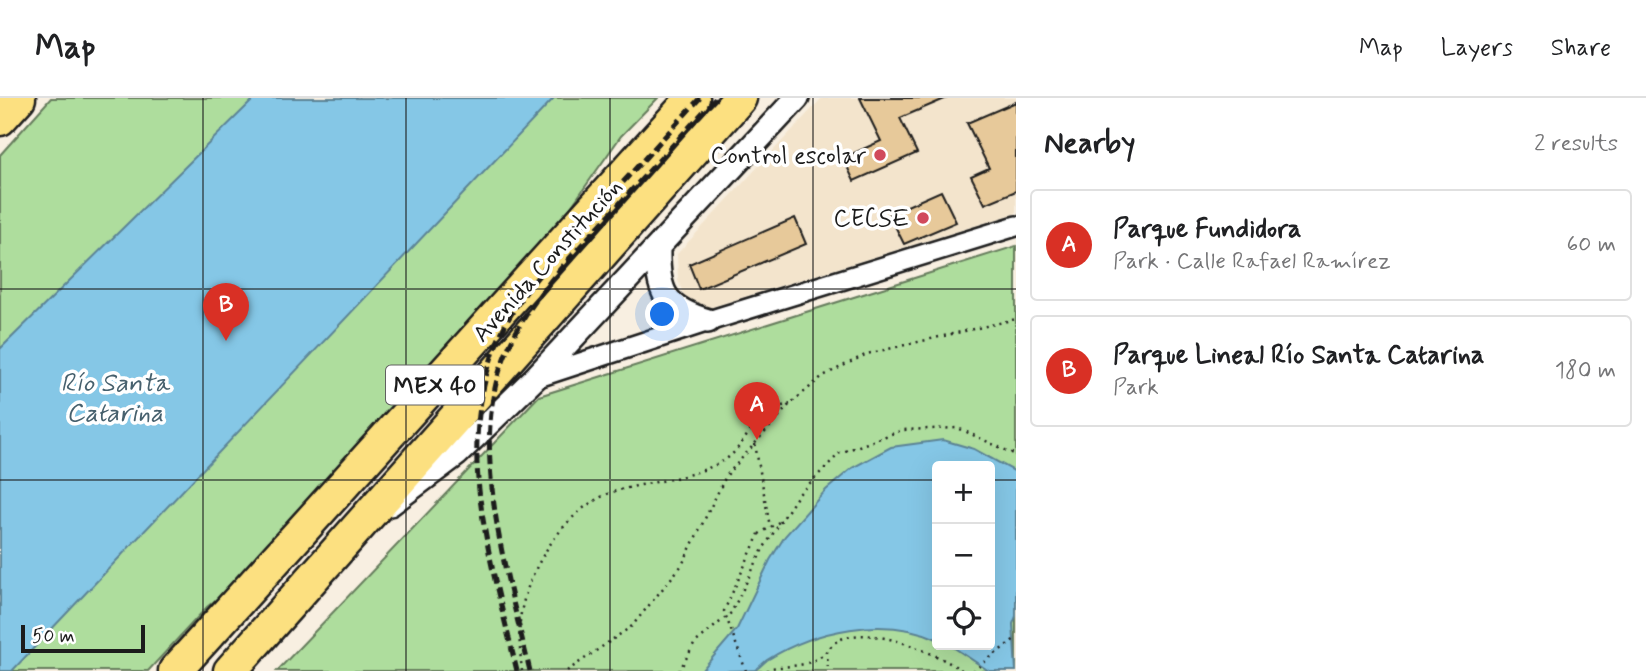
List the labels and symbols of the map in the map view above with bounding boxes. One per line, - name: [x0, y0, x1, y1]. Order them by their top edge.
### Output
- place label: Control escolar: [710, 141, 866, 172]
- marker: Control escolar: [872, 147, 888, 163]
- street label: Avenida Constitución: [466, 173, 630, 349]
- place label: CECSE: [833, 204, 909, 235]
- marker: CECSE: [915, 210, 931, 226]
- pin: B: [203, 283, 249, 341]
- your location: [645, 297, 679, 331]
- road number: MEX 40: [386, 366, 484, 404]
- water label: Río Santa Catarina: [60, 367, 171, 431]
- pin: A: [734, 382, 780, 440]
- scale bar: [21, 622, 145, 654]

